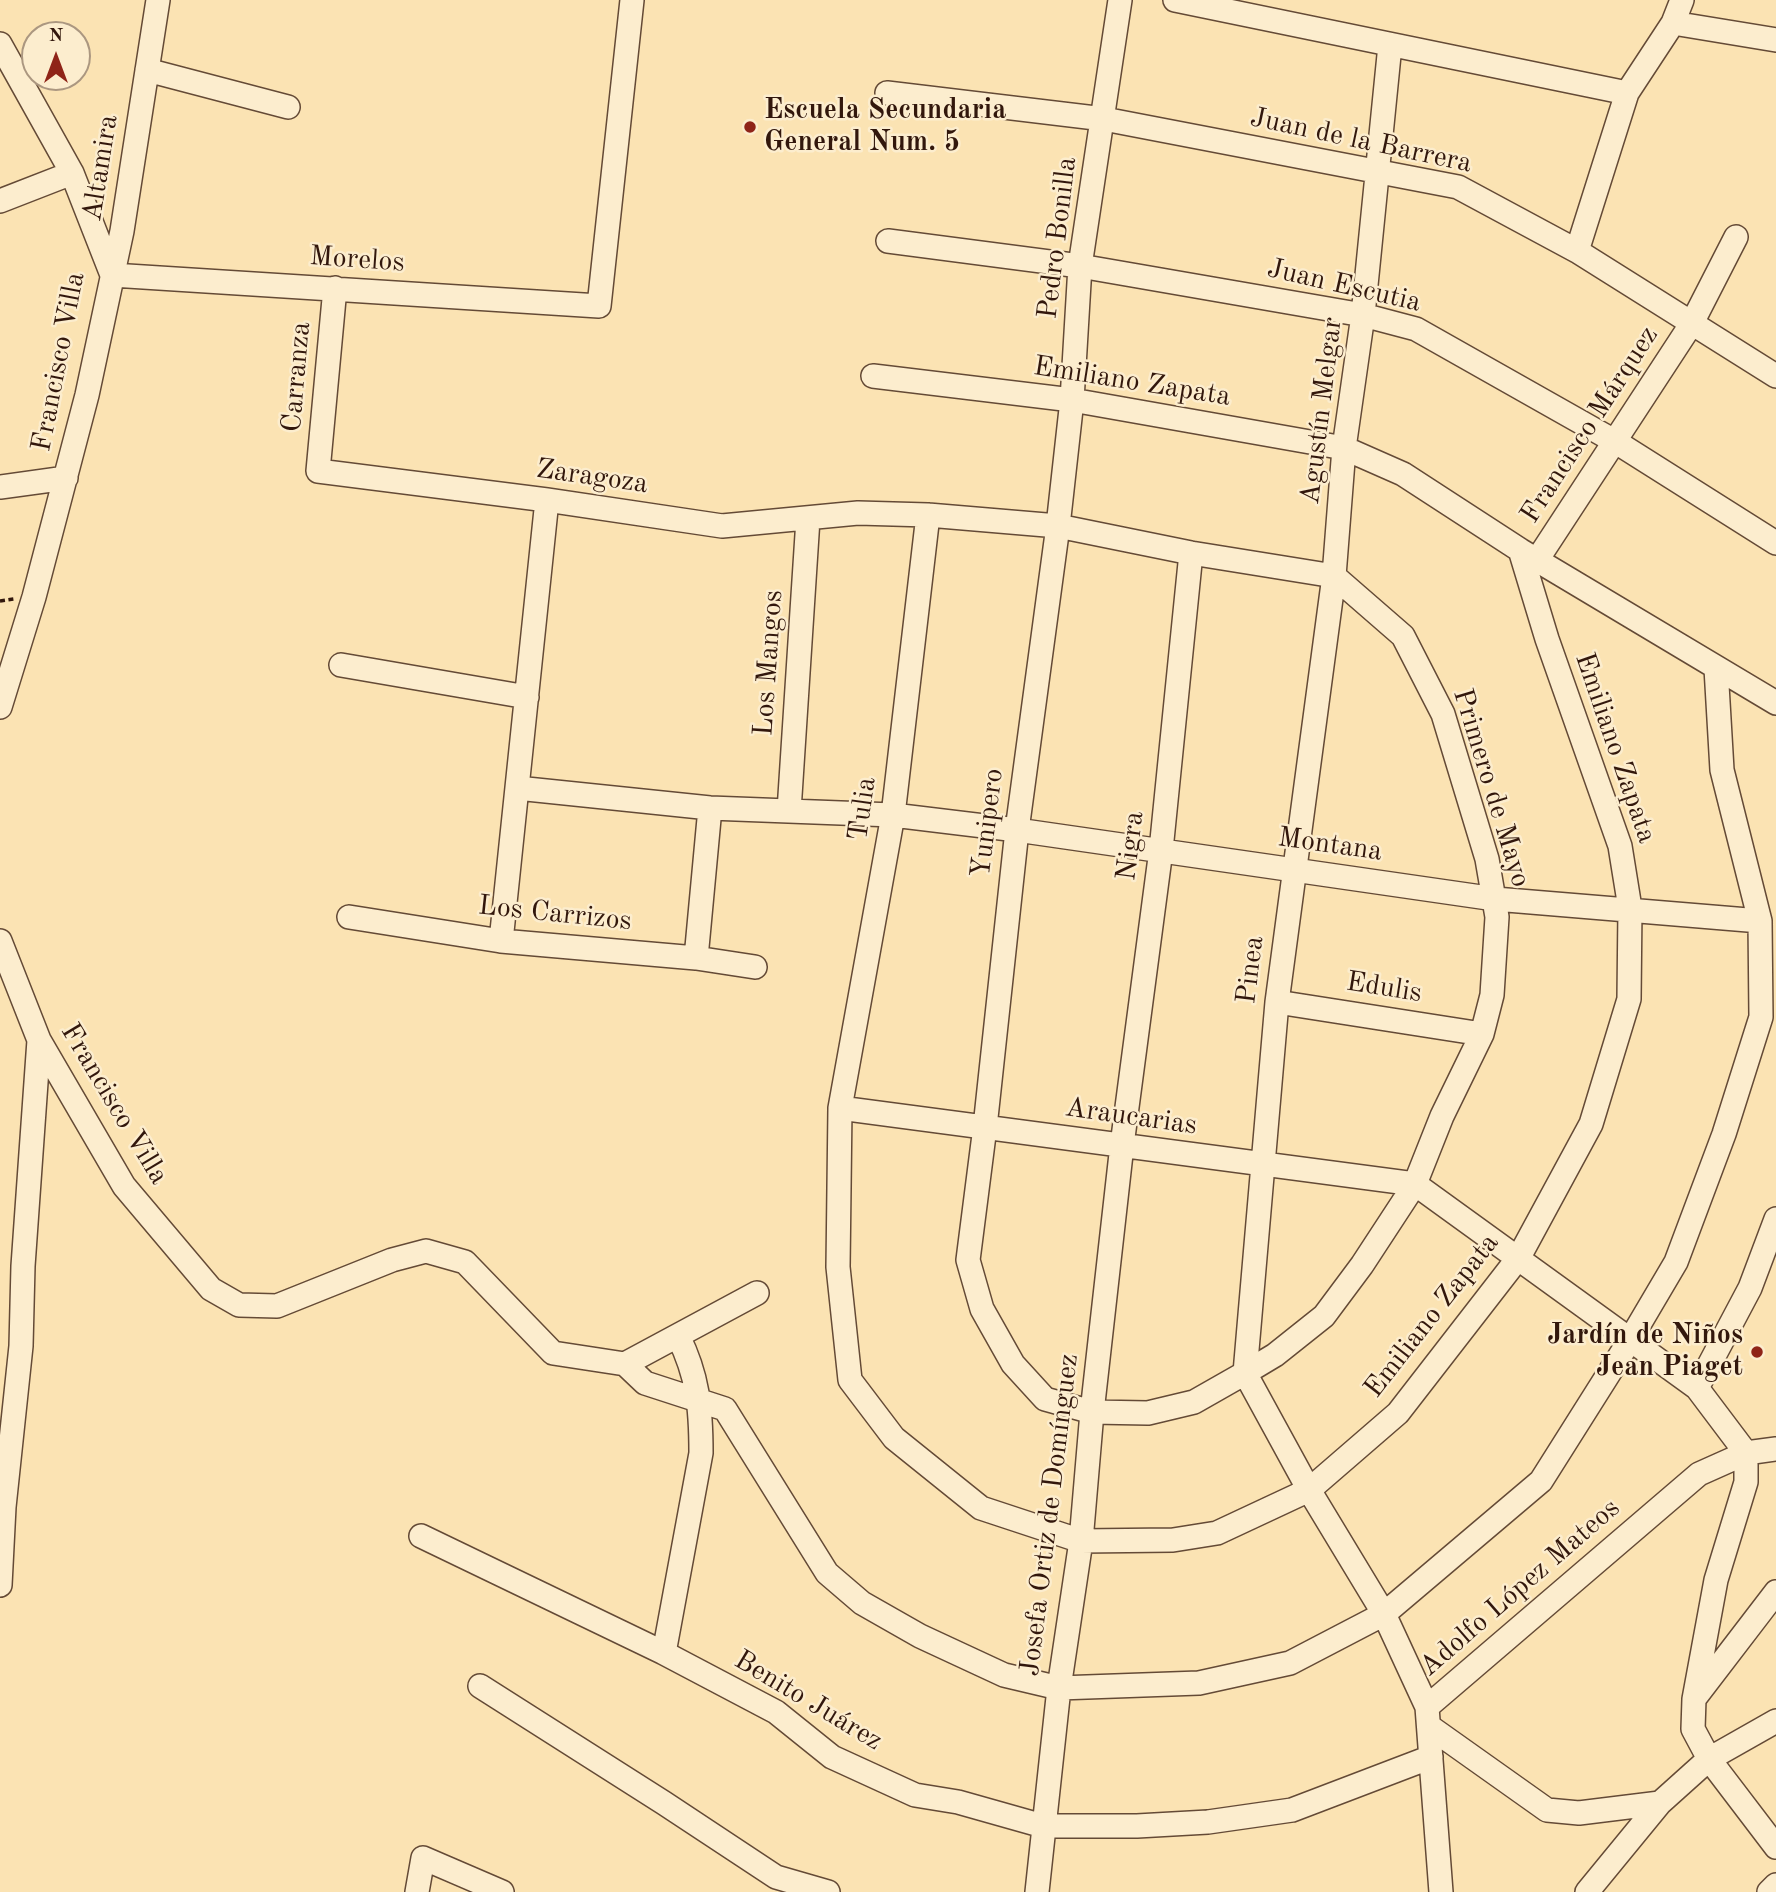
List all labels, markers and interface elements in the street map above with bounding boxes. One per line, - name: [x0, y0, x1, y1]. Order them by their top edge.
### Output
- north arrow: [21, 21, 91, 91]
- text: N: [49, 27, 63, 46]
- place label: Escuela Secundaria General Num. 5: [764, 94, 1006, 160]
- street label: Juan de la Barrera: [1247, 101, 1475, 181]
- street label: Altamira: [76, 112, 126, 224]
- marker: Escuela Secundaria General Num. 5: [742, 119, 758, 135]
- street label: Pedro Bonilla: [1031, 155, 1085, 321]
- street label: Morelos: [308, 240, 406, 280]
- street label: Juan Escutia: [1264, 252, 1424, 320]
- street label: Francisco Villa: [25, 269, 93, 455]
- street label: Agustín Melgar: [1294, 316, 1350, 506]
- street label: Carranza: [275, 320, 319, 434]
- street label: Francisco Márquez: [1514, 320, 1666, 530]
- street label: Emiliano Zapata: [1031, 350, 1233, 414]
- street label: Zaragoza: [534, 453, 650, 501]
- street label: Los Mangos: [747, 589, 791, 737]
- street label: Emiliano Zapata: [1567, 648, 1663, 848]
- street label: Primero de Mayo: [1445, 685, 1537, 891]
- street label: Yunipero: [965, 766, 1011, 880]
- street label: Tulia: [842, 775, 884, 843]
- street label: Nigra: [1110, 809, 1152, 883]
- street label: Montana: [1276, 821, 1384, 869]
- street label: Los Carrizos: [477, 889, 633, 939]
- street label: Pinea: [1230, 934, 1272, 1006]
- street label: Edulis: [1344, 965, 1424, 1011]
- street label: Francisco Villa: [53, 1017, 175, 1191]
- street label: Araucarias: [1063, 1091, 1199, 1143]
- street label: Emiliano Zapata: [1358, 1227, 1506, 1405]
- place label: Jardín de Niños Jean Piaget: [1547, 1319, 1743, 1385]
- marker: Jardín de Niños Jean Piaget: [1749, 1344, 1765, 1360]
- street label: Josefa Ortiz de Domínguez: [1014, 1352, 1086, 1678]
- street label: Adolfo López Mateos: [1413, 1492, 1627, 1684]
- street label: Benito Juárez: [728, 1644, 888, 1758]

